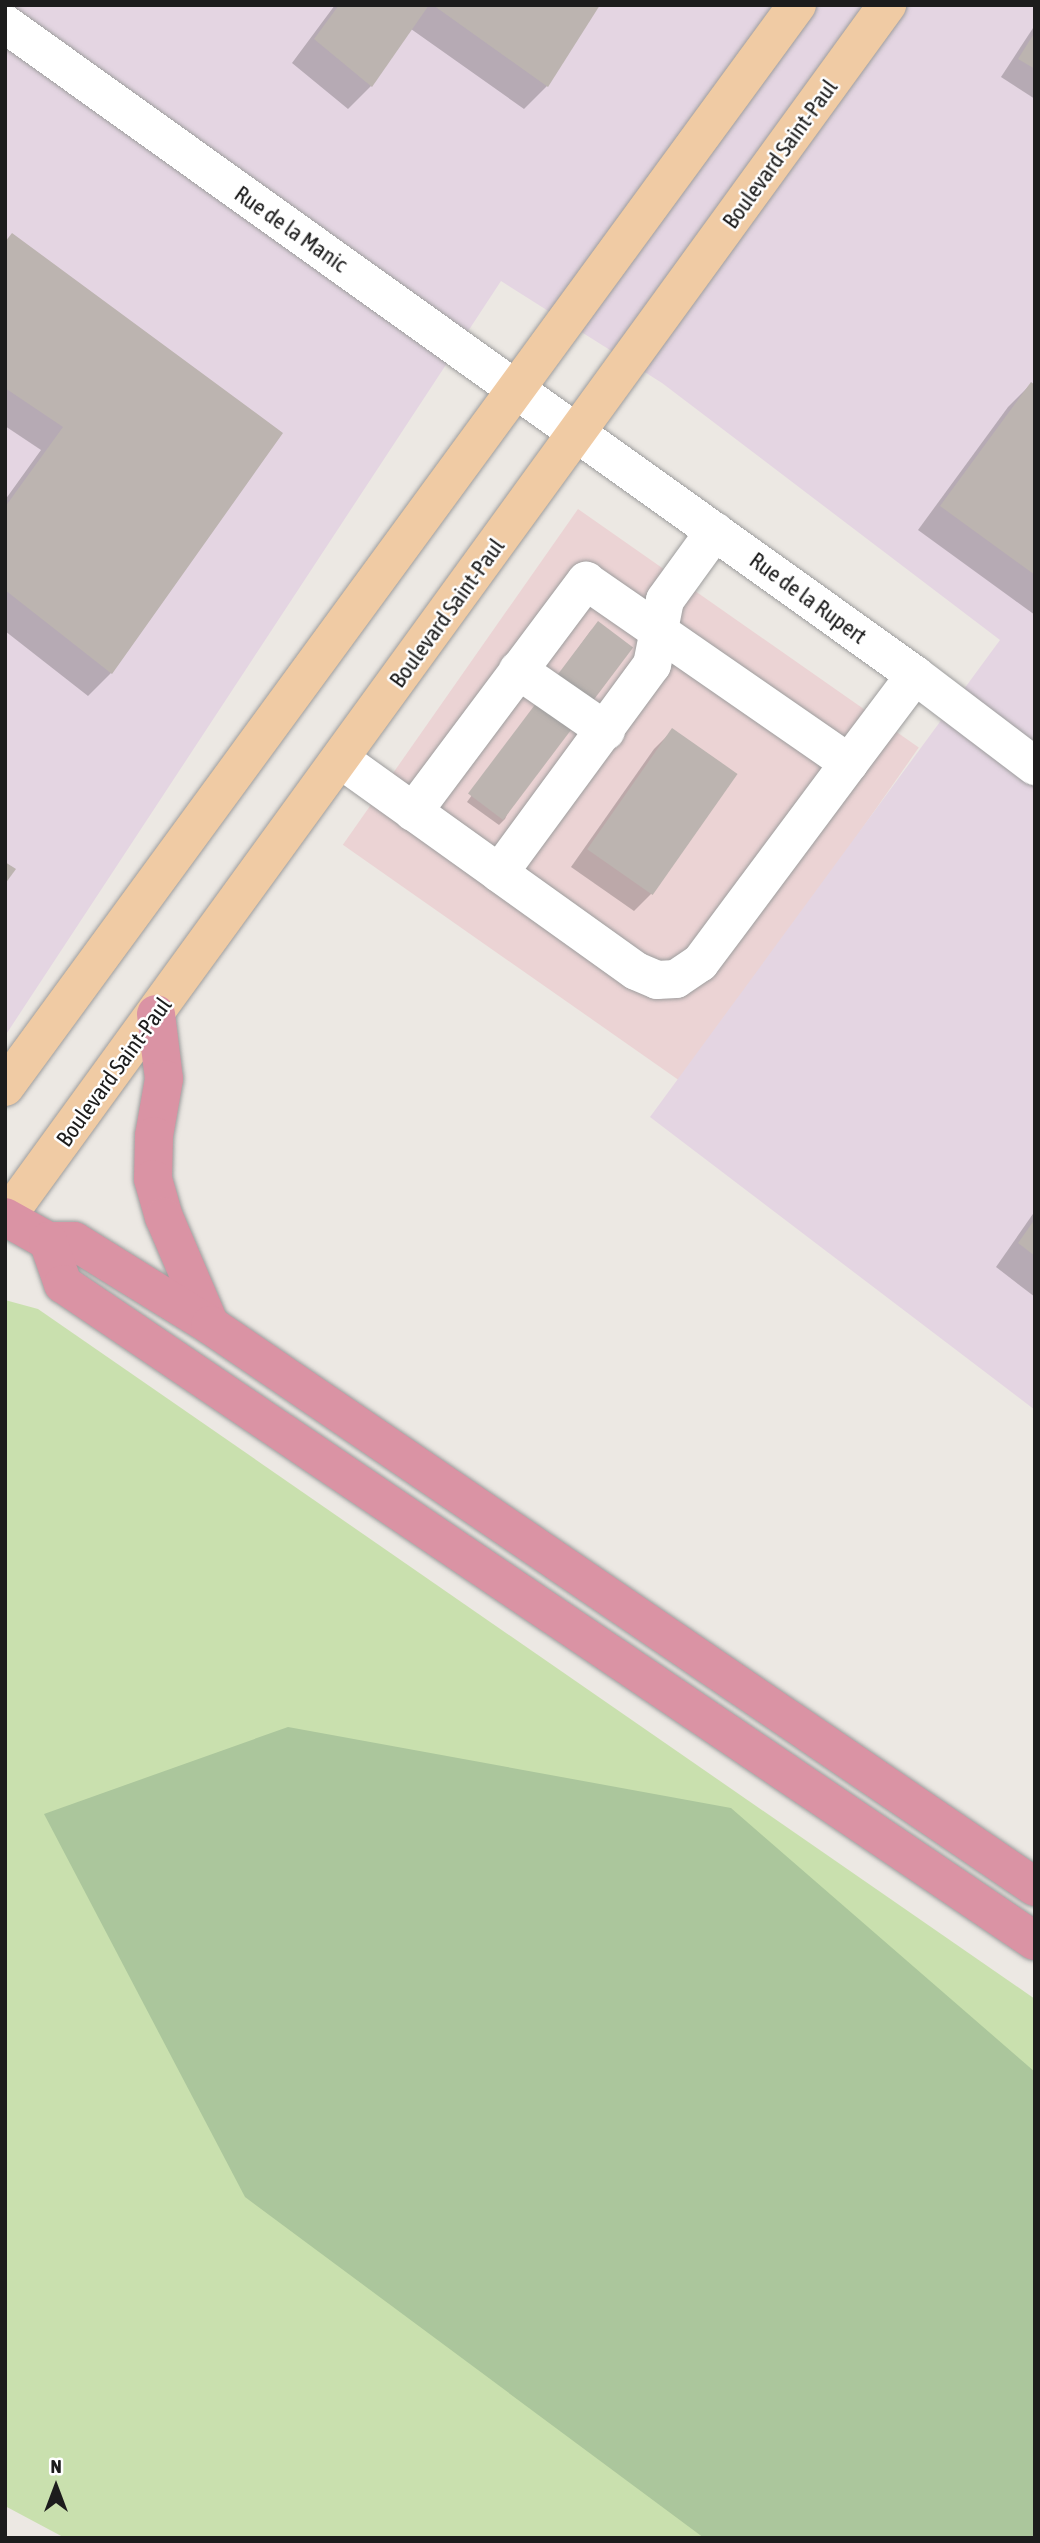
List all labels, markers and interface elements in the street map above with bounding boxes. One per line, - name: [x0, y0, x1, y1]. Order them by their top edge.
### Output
- street label: Boulevard Saint-Paul: [717, 74, 843, 234]
- street label: Rue de la Manic: [229, 180, 353, 278]
- street label: Boulevard Saint-Paul: [384, 533, 510, 693]
- street label: Rue de la Rupert: [744, 546, 872, 650]
- street label: Boulevard Saint-Paul: [51, 992, 177, 1152]
- north arrow: [21, 2452, 91, 2522]
- text: N: [50, 2455, 62, 2477]

